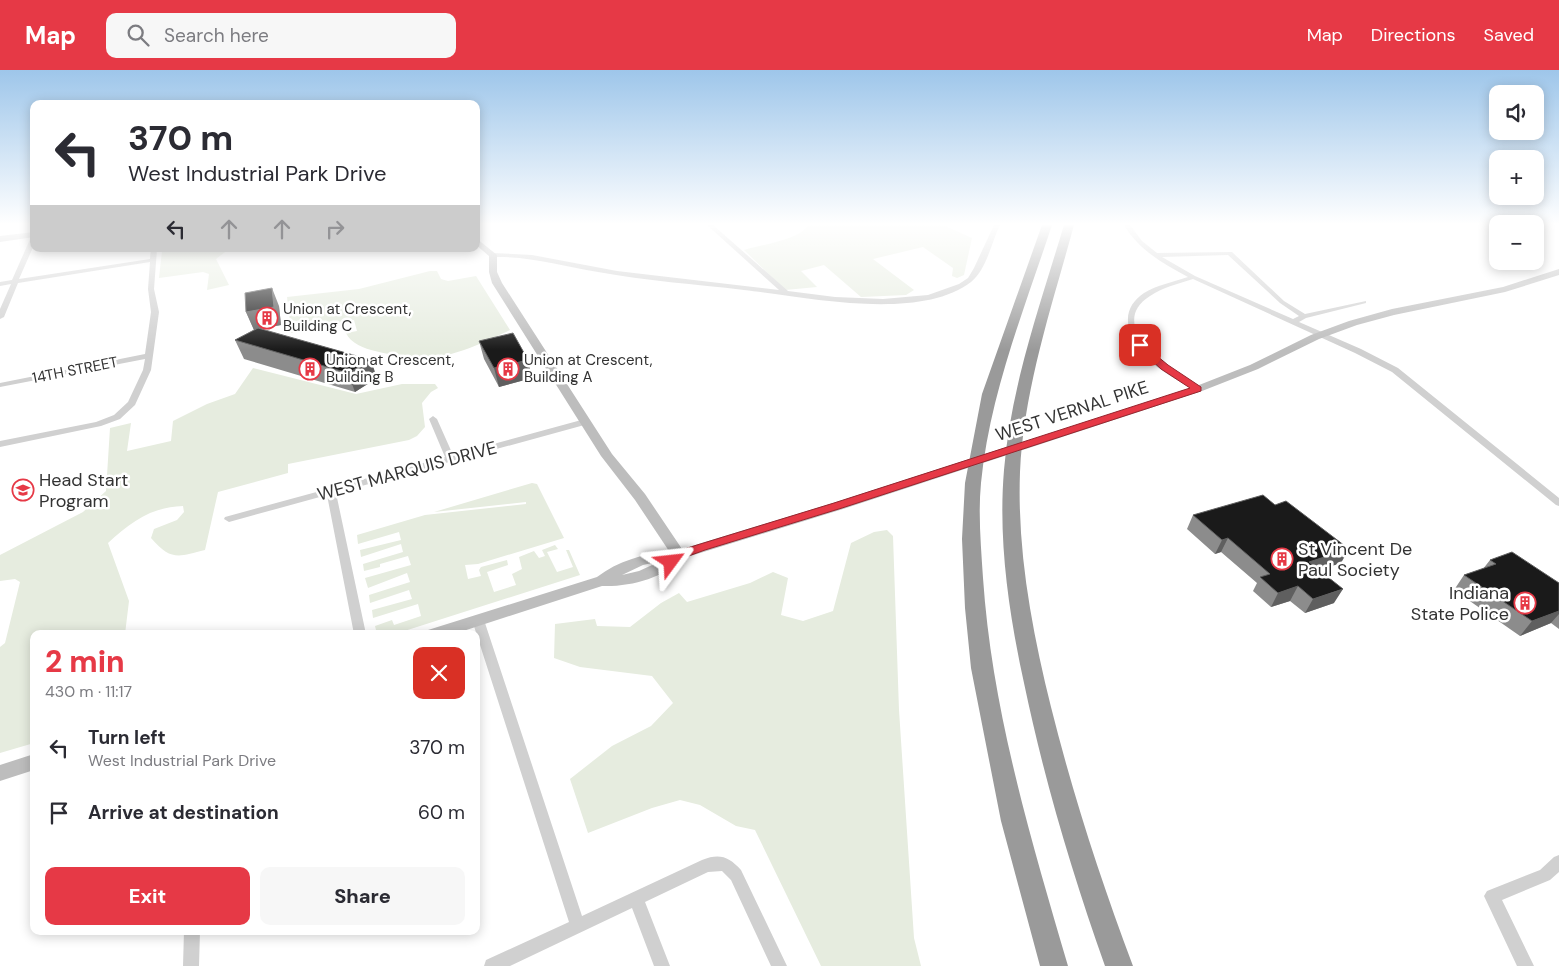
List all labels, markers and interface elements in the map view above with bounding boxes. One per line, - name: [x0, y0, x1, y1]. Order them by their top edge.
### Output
- search box: [106, 13, 456, 58]
- text: Map: [25, 20, 76, 51]
- icon: search: [124, 21, 152, 49]
- text: Search here: [164, 23, 269, 48]
- text: Map: [1307, 23, 1343, 47]
- text: Directions: [1371, 23, 1456, 47]
- text: Saved: [1484, 23, 1534, 47]
- map controls: [1489, 85, 1544, 270]
- button: sound: [1489, 85, 1544, 140]
- text: 370 m: [128, 115, 233, 161]
- icon: left: [45, 120, 110, 185]
- button: +: [1489, 150, 1544, 205]
- text: West Industrial Park Drive: [128, 159, 387, 188]
- icon: left: [162, 215, 190, 243]
- icon: ahead: [215, 215, 243, 243]
- icon: ahead: [268, 215, 296, 243]
- icon: right: [321, 215, 349, 243]
- button: −: [1489, 215, 1544, 270]
- place label: Union at Crescent, Building C: [283, 299, 412, 336]
- building icon: Union at Crescent, Building C: [255, 306, 279, 330]
- pin: [1119, 324, 1161, 366]
- icon: arrive: [1126, 331, 1154, 359]
- place label: Union at Crescent, Building B: [326, 350, 455, 387]
- place label: Union at Crescent, Building A: [524, 350, 653, 387]
- street label: 14TH STREET: [30, 352, 120, 388]
- building icon: Union at Crescent, Building B: [298, 357, 322, 381]
- building icon: Union at Crescent, Building A: [496, 357, 520, 381]
- street label: WEST VERNAL PIKE: [992, 375, 1152, 447]
- street label: WEST MARQUIS DRIVE: [315, 435, 499, 507]
- place label: Head Start Program: [39, 468, 128, 513]
- school or university icon: Head Start Program: [11, 478, 35, 502]
- position arrow: [644, 535, 696, 587]
- place label: St Vincent De Paul Society: [1298, 537, 1412, 582]
- building icon: St Vincent De Paul Society: [1270, 547, 1294, 571]
- place label: Indiana State Police: [1411, 581, 1509, 626]
- building icon: Indiana State Police: [1513, 591, 1537, 615]
- text: 2 min: [45, 642, 125, 681]
- button: close: [413, 647, 465, 699]
- text: 430 m · 11:17: [45, 681, 132, 702]
- text: Turn left: [88, 725, 166, 750]
- icon: left: [45, 734, 73, 762]
- text: 370 m: [409, 735, 465, 760]
- text: West Industrial Park Drive: [88, 750, 276, 771]
- icon: arrive: [45, 799, 73, 827]
- text: Arrive at destination: [88, 800, 279, 825]
- text: 60 m: [418, 800, 465, 825]
- button: Exit: [45, 867, 250, 925]
- button: Share: [260, 867, 465, 925]

